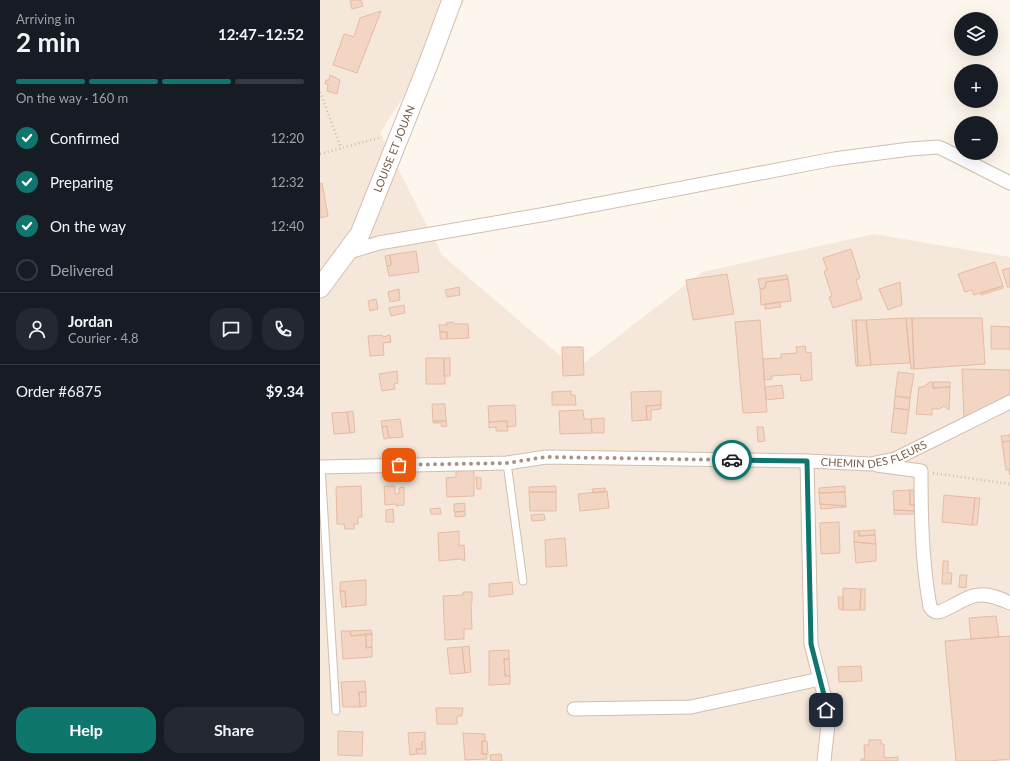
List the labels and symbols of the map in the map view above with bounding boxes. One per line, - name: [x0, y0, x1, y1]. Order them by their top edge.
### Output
- street label: LOUISE ET JOUAN: [370, 103, 417, 194]
- street label: CHEMIN DES FLEURS: [820, 437, 929, 470]
- courier: [712, 440, 752, 480]
- pin: [382, 448, 416, 482]
- pin: [809, 693, 843, 727]

